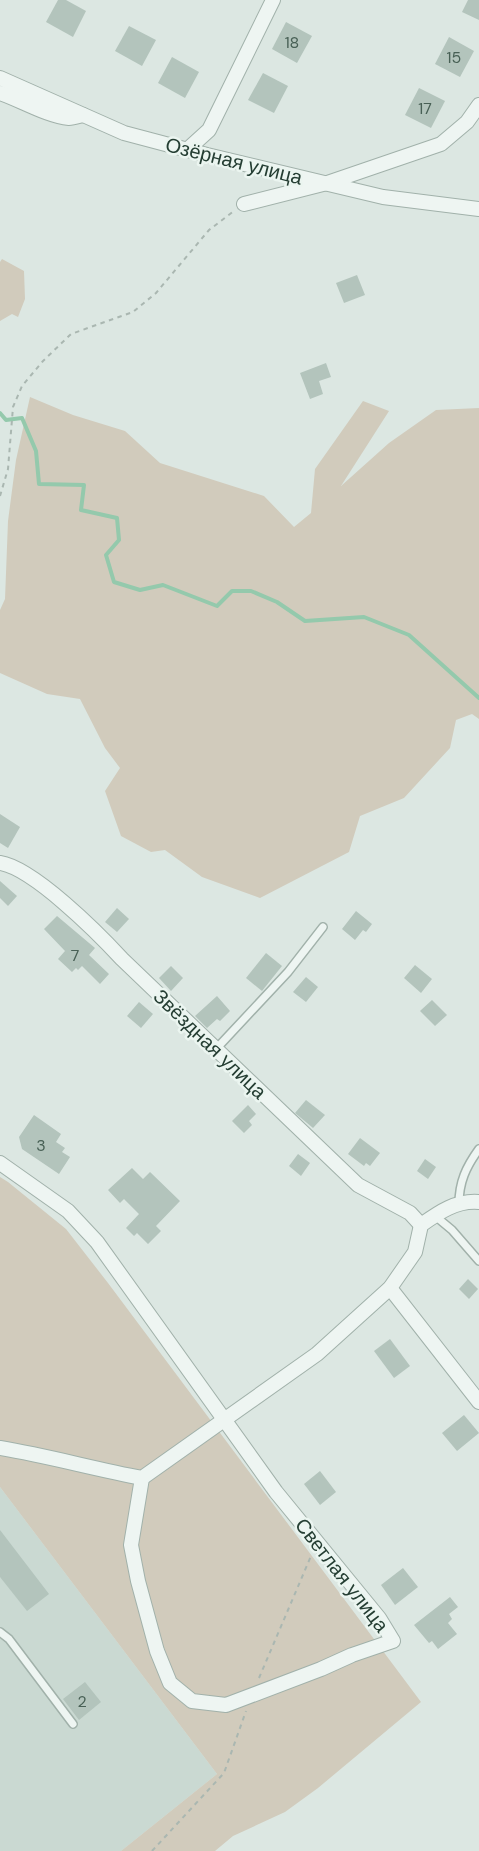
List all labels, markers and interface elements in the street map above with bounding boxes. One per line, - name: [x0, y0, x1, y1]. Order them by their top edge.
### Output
- house number: 18: [285, 32, 299, 53]
- house number: 15: [447, 47, 461, 68]
- house number: 17: [418, 98, 432, 119]
- street label: Озёрная улица: [163, 131, 306, 191]
- house number: 7: [71, 945, 79, 966]
- street label: Звёздная улица: [148, 983, 273, 1105]
- house number: 3: [36, 1135, 46, 1156]
- street label: Светлая улица: [289, 1513, 395, 1638]
- house number: 2: [77, 1691, 87, 1712]

